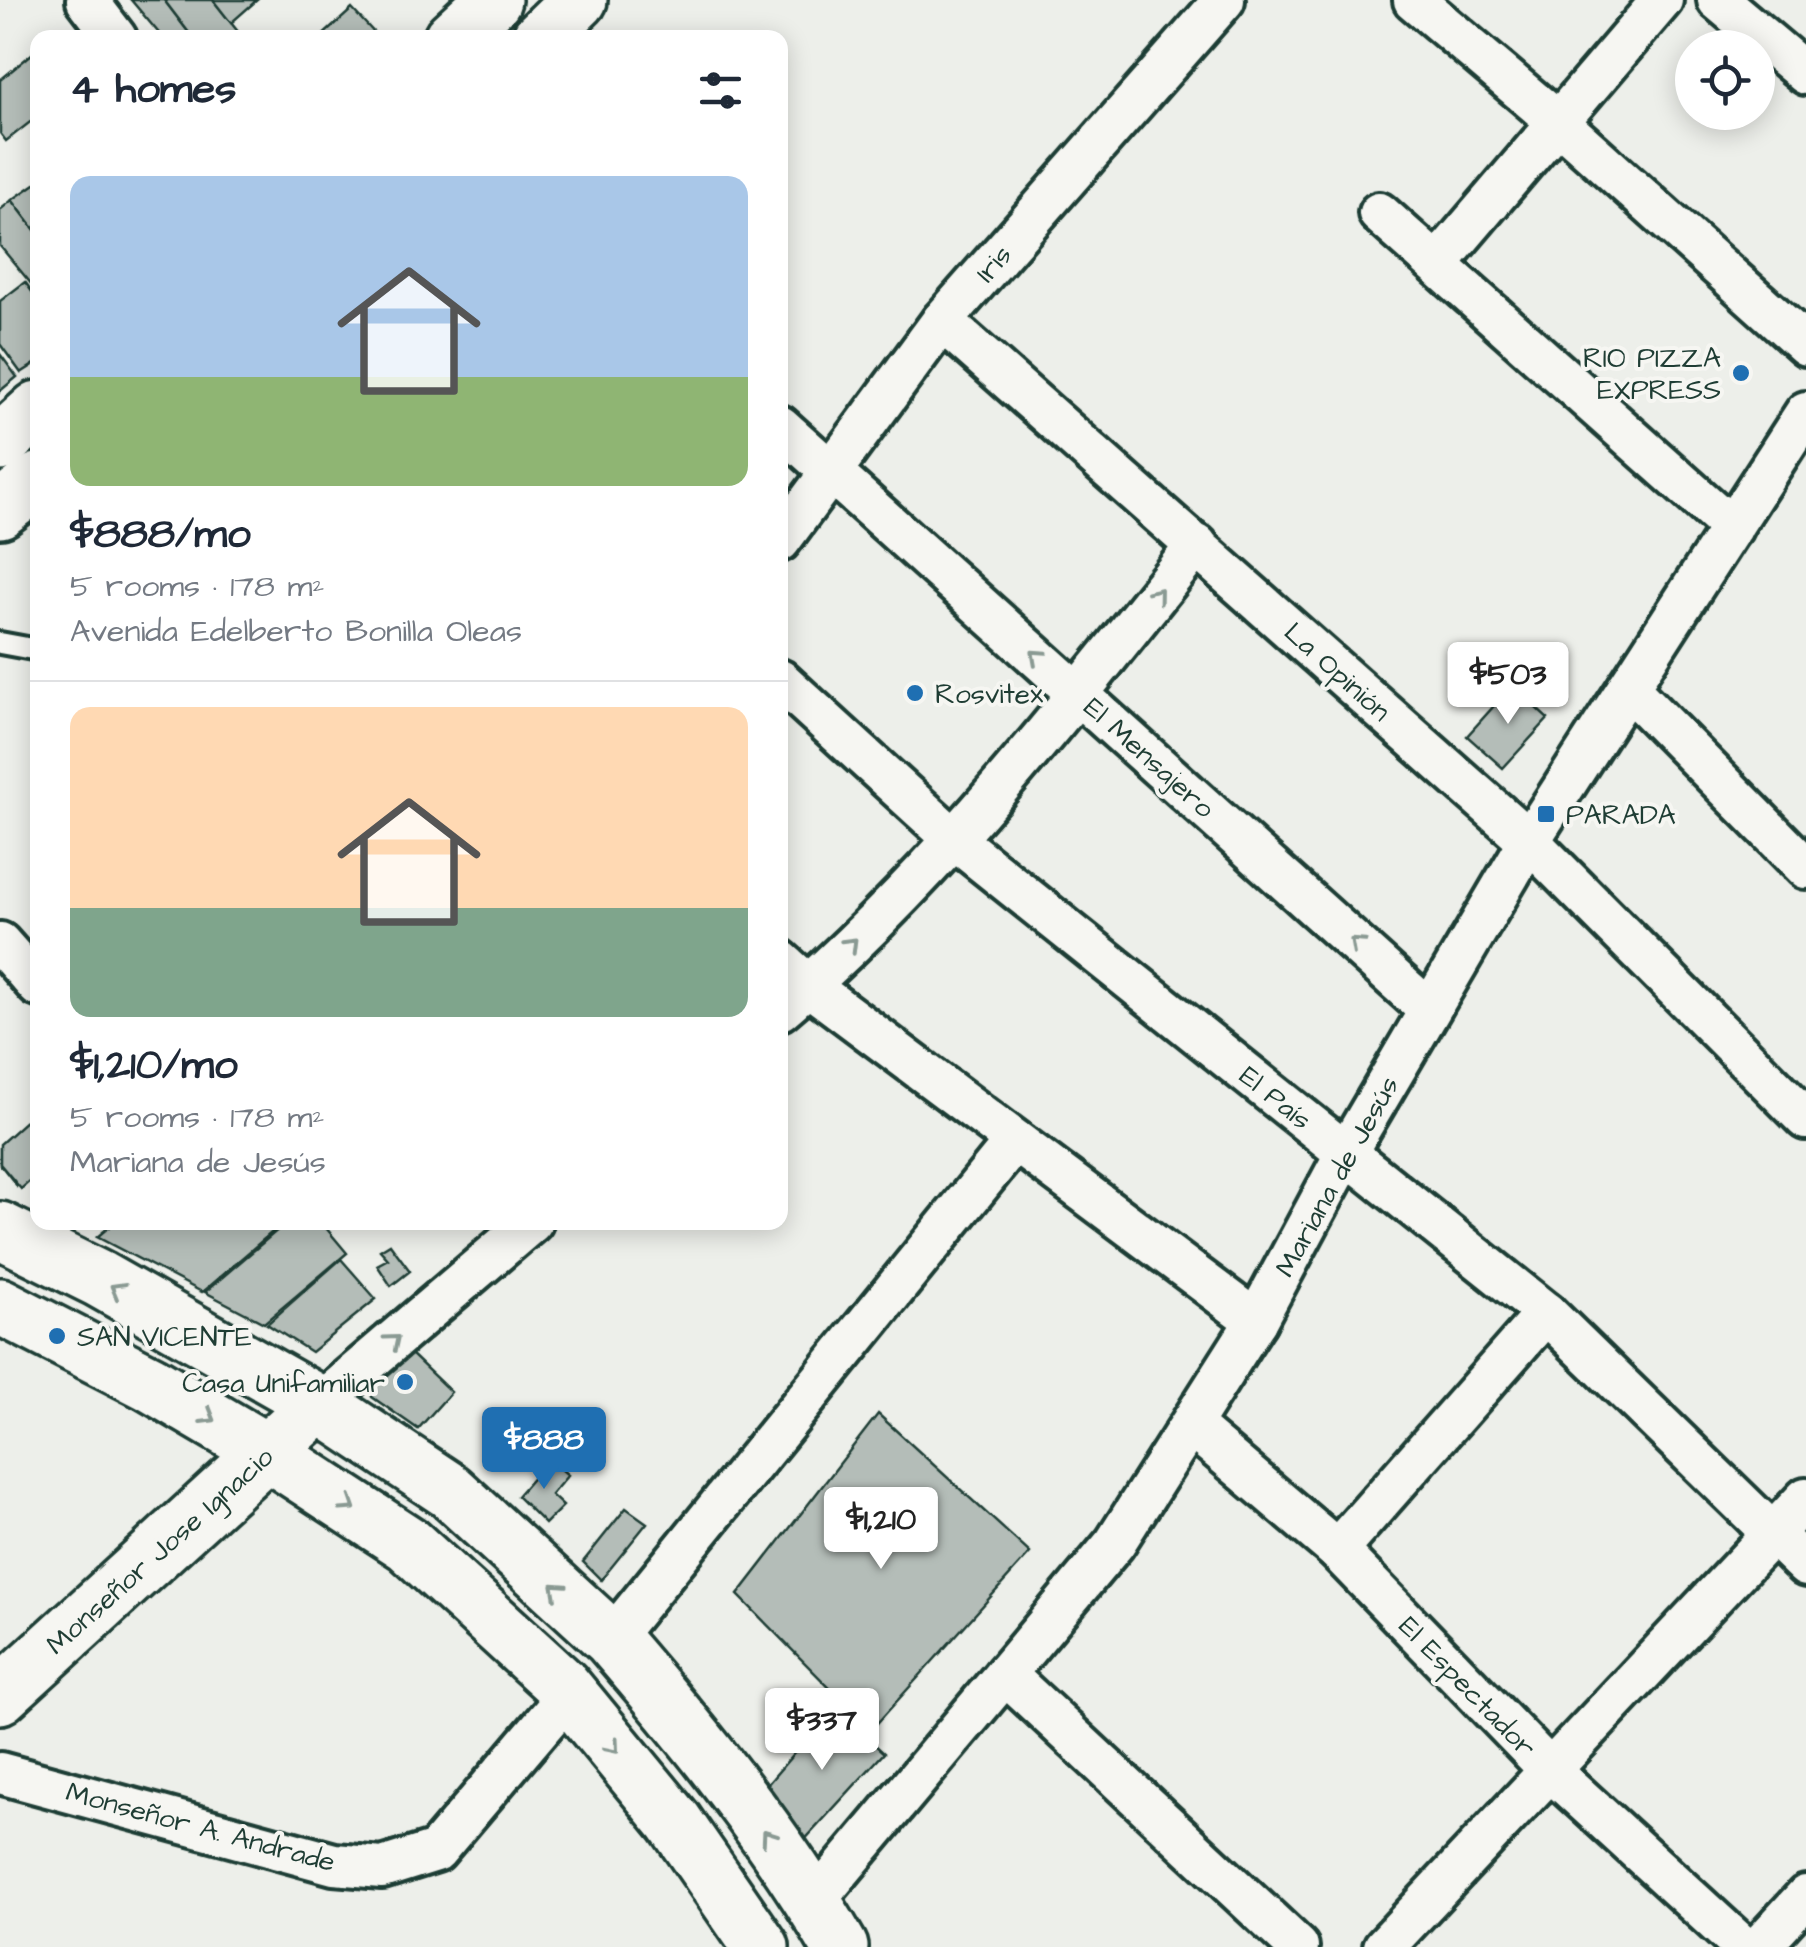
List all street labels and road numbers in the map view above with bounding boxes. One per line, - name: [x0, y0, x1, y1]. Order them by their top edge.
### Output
- street label: Iris: [967, 237, 1021, 291]
- street label: La Opinión: [1275, 614, 1399, 731]
- street label: El Mensajero: [1075, 689, 1223, 828]
- street label: El País: [1231, 1057, 1319, 1139]
- street label: Mariana de Jesús: [1266, 1069, 1409, 1284]
- street label: Monseñor Jose Ignacio: [38, 1438, 283, 1665]
- street label: El Espectador: [1390, 1608, 1544, 1766]
- street label: Monseñor A. Andrade: [62, 1773, 339, 1882]

